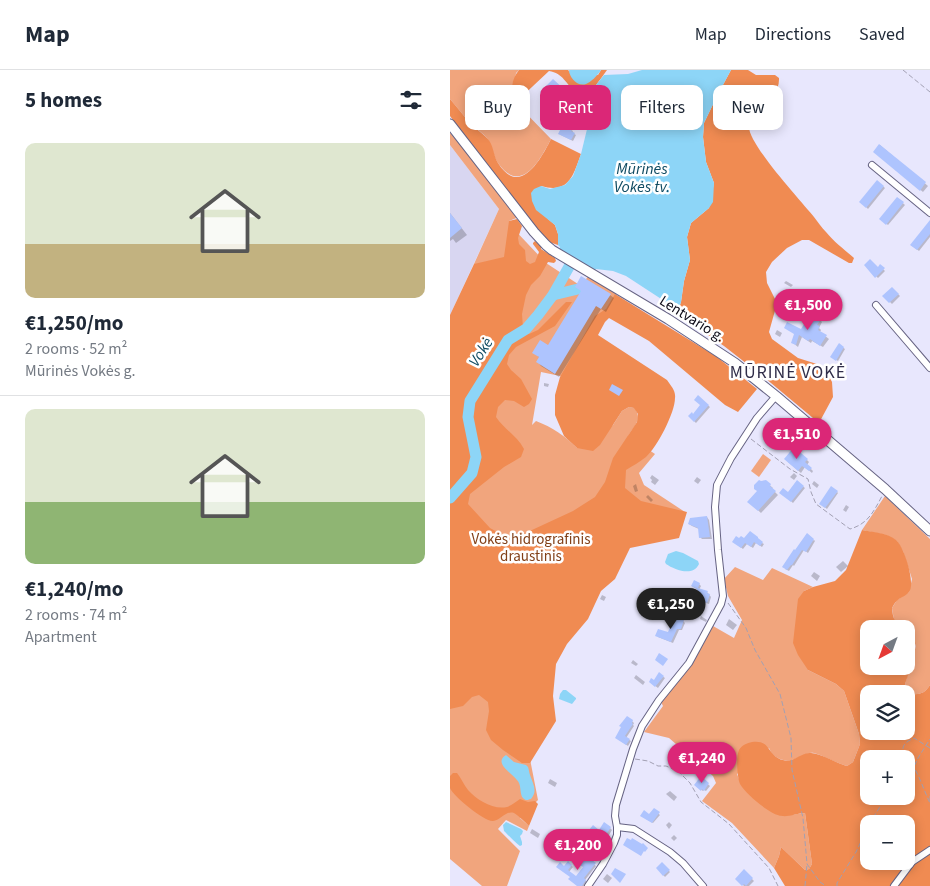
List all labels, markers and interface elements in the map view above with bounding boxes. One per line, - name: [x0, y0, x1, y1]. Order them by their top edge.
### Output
- text: Map: [25, 17, 70, 52]
- text: Map: [695, 22, 727, 47]
- text: Directions: [755, 22, 831, 47]
- text: Saved: [859, 22, 905, 47]
- text: 5 homes: [25, 85, 102, 115]
- chip: Buy: [465, 85, 530, 130]
- chip: Rent: [540, 85, 611, 130]
- chip: Filters: [621, 85, 703, 130]
- chip: New: [713, 85, 783, 130]
- icon: filters: [397, 86, 425, 114]
- water label: Mūrinės Vokės tv.: [614, 158, 670, 198]
- icon: home: [180, 176, 270, 266]
- pin: €1,500: [767, 288, 849, 331]
- street label: Lentvario g.: [655, 291, 729, 347]
- text: €1,500: [784, 294, 832, 316]
- text: €1,250/mo: [25, 308, 124, 338]
- water label: Vokė: [464, 333, 499, 371]
- text: 2 rooms · 52 m²: [25, 338, 127, 360]
- text: Mūrinės Vokės g.: [25, 360, 136, 382]
- district label: MŪRINĖ VOKĖ: [730, 360, 846, 385]
- pin: €1,510: [756, 418, 838, 460]
- text: €1,510: [773, 423, 821, 445]
- icon: home: [180, 441, 270, 531]
- park label: Vokės hidrografinis draustinis: [471, 529, 591, 567]
- text: €1,240/mo: [25, 574, 124, 604]
- pin: €1,250: [630, 588, 712, 630]
- text: €1,250: [647, 593, 695, 615]
- text: 2 rooms · 74 m²: [25, 604, 127, 626]
- north arrow: [860, 620, 915, 675]
- map controls: [860, 620, 915, 870]
- text: Apartment: [25, 626, 97, 648]
- button: layers: [860, 685, 915, 740]
- pin: €1,240: [661, 742, 743, 784]
- text: €1,240: [678, 747, 726, 769]
- button: +: [860, 750, 915, 805]
- button: −: [860, 815, 915, 870]
- pin: €1,200: [537, 828, 619, 871]
- text: €1,200: [554, 834, 602, 856]

